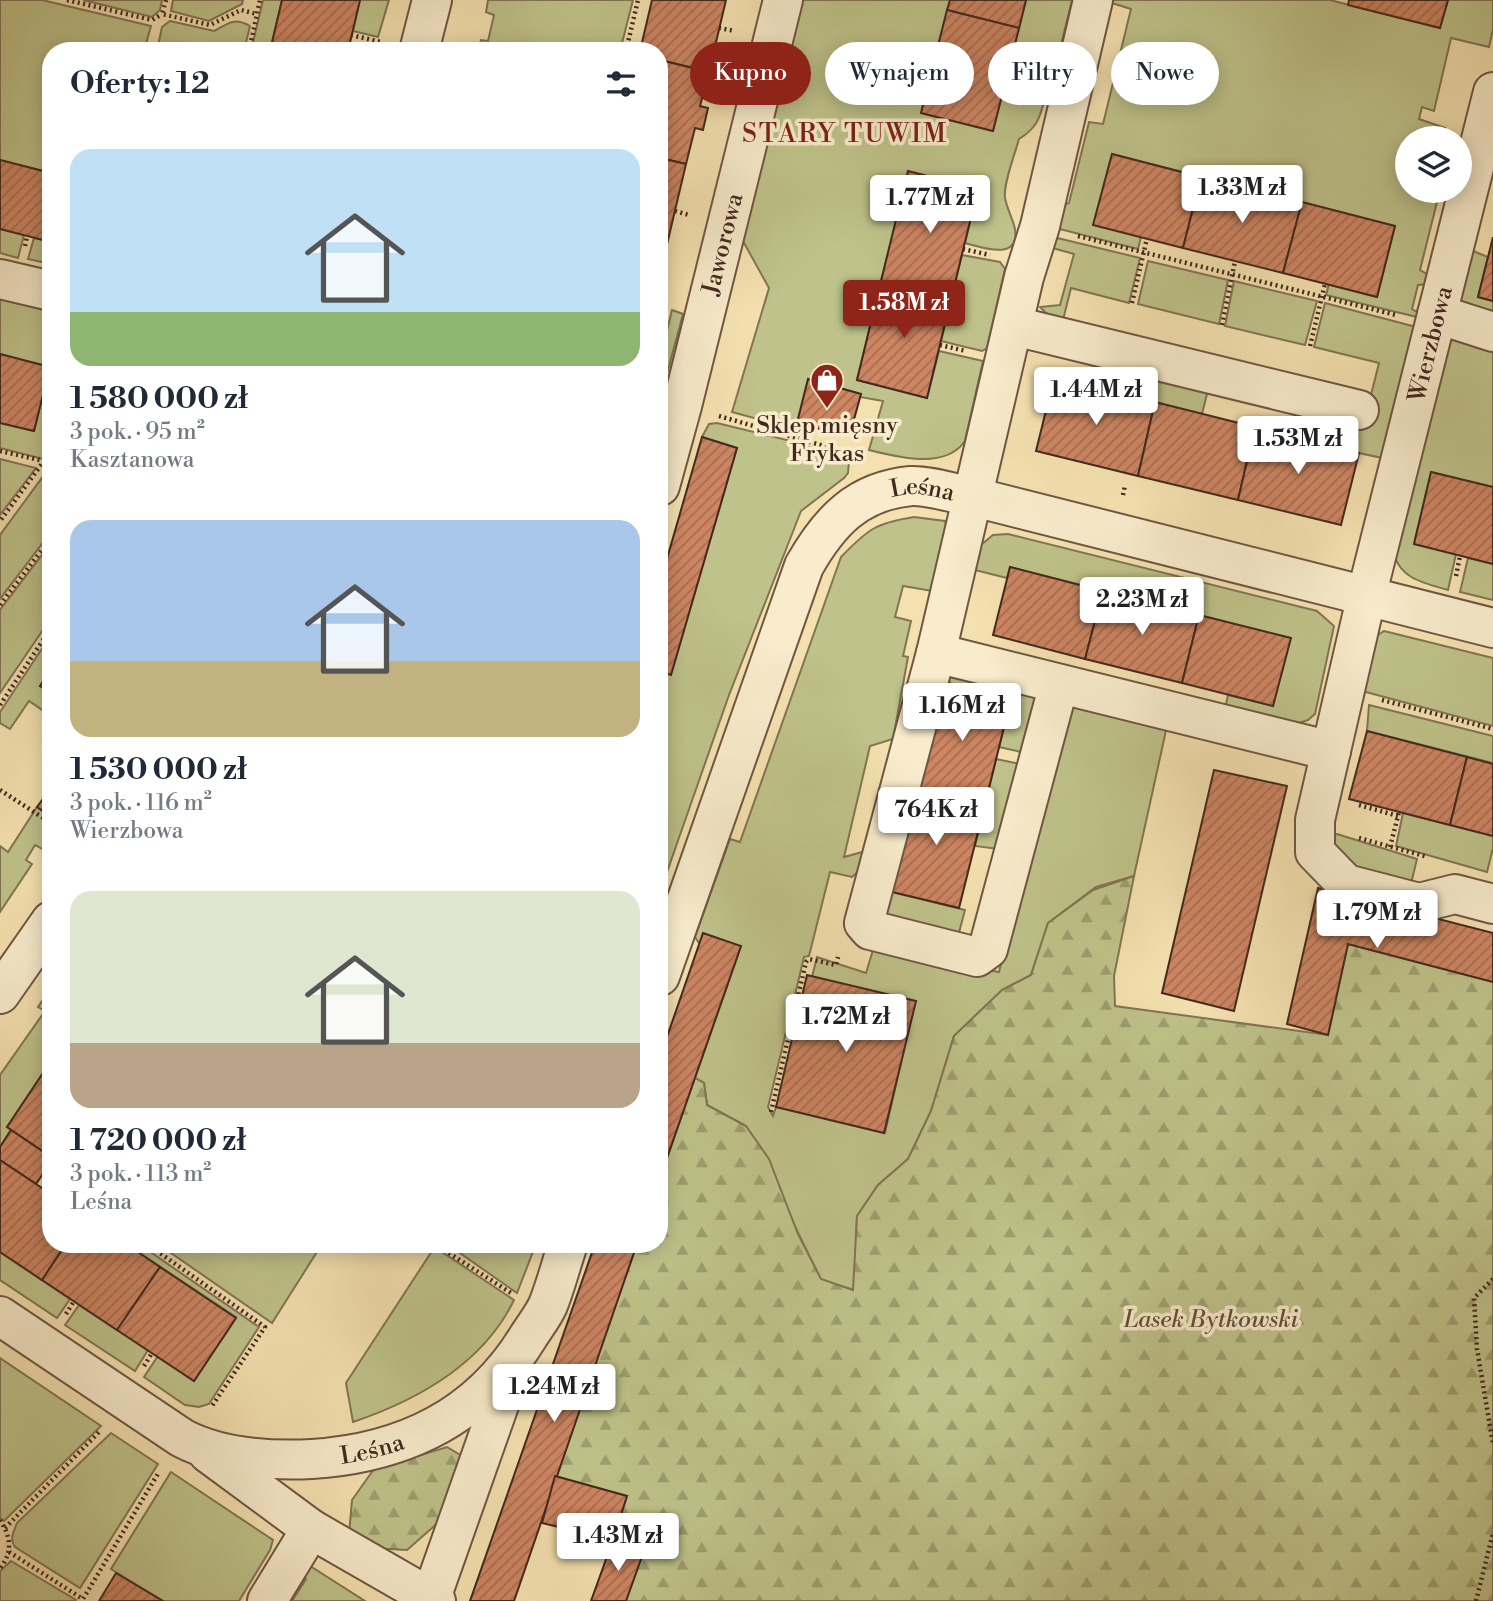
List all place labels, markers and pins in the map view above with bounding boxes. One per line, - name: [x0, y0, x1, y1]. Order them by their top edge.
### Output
- pin: 1.33M zł: [1170, 166, 1314, 225]
- pin: 1.77M zł: [858, 176, 1002, 235]
- pin: 1.58M zł: [832, 280, 976, 340]
- shop icon: Sklep mięsny Frykas: [808, 361, 846, 410]
- pin: 1.44M zł: [1024, 368, 1168, 427]
- place label: Sklep mięsny Frykas: [756, 411, 898, 469]
- pin: 1.53M zł: [1226, 416, 1370, 476]
- pin: 2.23M zł: [1070, 578, 1214, 637]
- pin: 1.16M zł: [890, 684, 1034, 743]
- pin: 764K zł: [871, 788, 1001, 847]
- pin: 1.79M zł: [1305, 890, 1449, 950]
- pin: 1.72M zł: [774, 995, 918, 1054]
- pin: 1.24M zł: [482, 1364, 626, 1424]
- pin: 1.43M zł: [546, 1514, 690, 1573]

